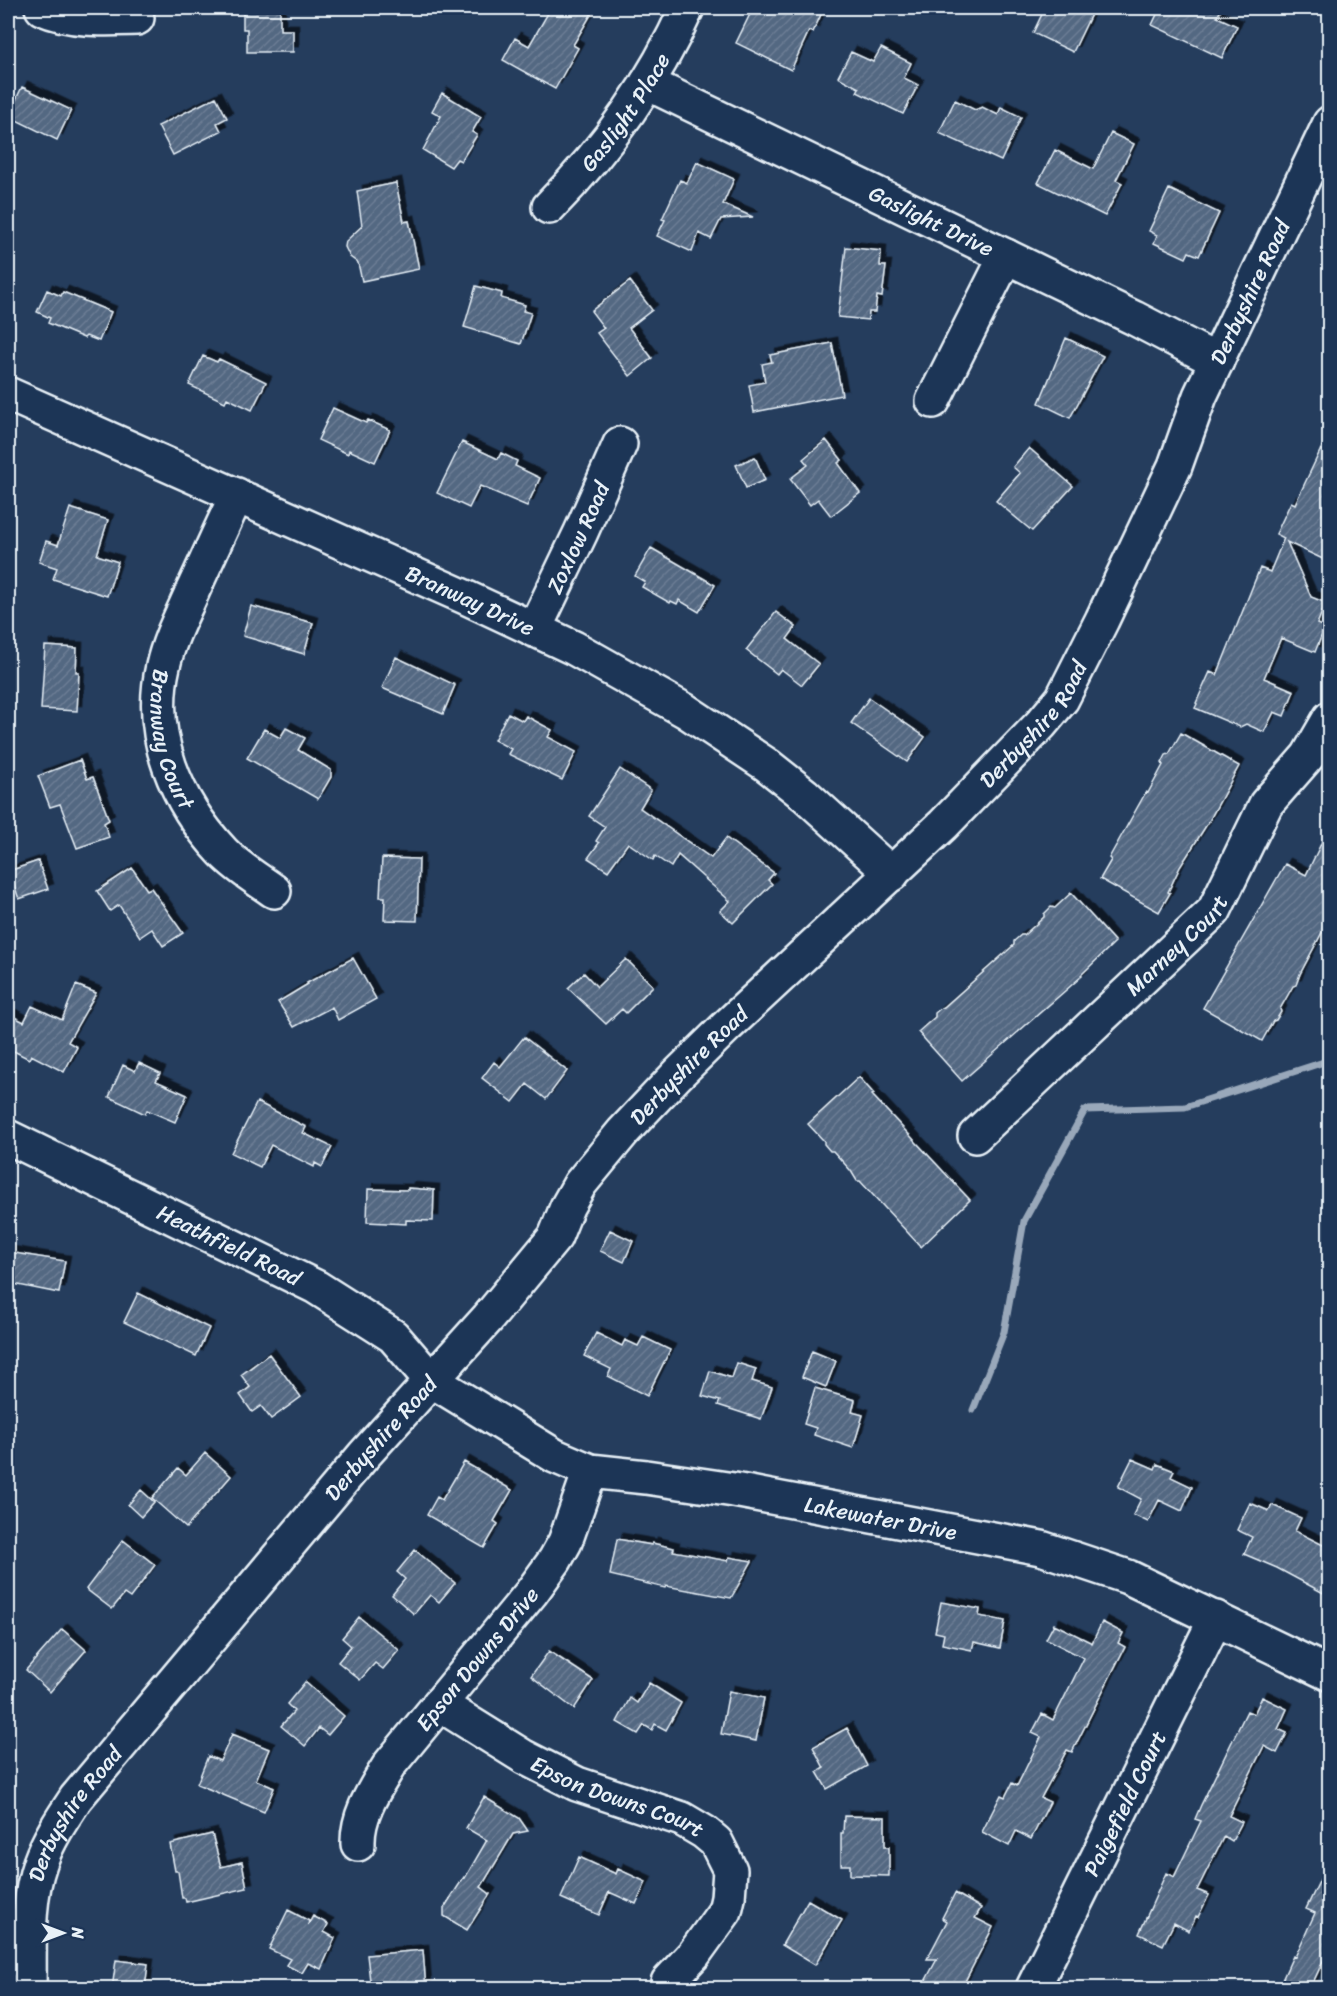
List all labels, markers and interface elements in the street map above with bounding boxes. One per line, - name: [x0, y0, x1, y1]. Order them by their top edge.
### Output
- street label: Gaslight Place: [570, 45, 681, 181]
- street label: Gaslight Drive: [862, 173, 1001, 267]
- street label: Derbyshire Road: [1198, 212, 1301, 371]
- street label: Zoxlow Road: [535, 474, 621, 600]
- street label: Branway Drive: [399, 553, 542, 647]
- street label: Derbyshire Road: [969, 652, 1099, 797]
- street label: Branway Court: [139, 666, 206, 818]
- street label: Marney Court: [1116, 887, 1239, 1005]
- street label: Derbyshire Road: [619, 995, 758, 1134]
- street label: Heathfield Road: [150, 1193, 309, 1297]
- street label: Derbyshire Road: [314, 1365, 448, 1510]
- street label: Lakewater Drive: [801, 1484, 961, 1551]
- street label: Epson Downs Drive: [405, 1577, 549, 1740]
- street label: Paigefield Court: [1072, 1723, 1177, 1883]
- street label: Derbyshire Road: [16, 1736, 133, 1886]
- street label: Epson Downs Court: [524, 1744, 713, 1848]
- north arrow: [33, 1903, 93, 1963]
- text: N: [63, 1926, 92, 1939]

